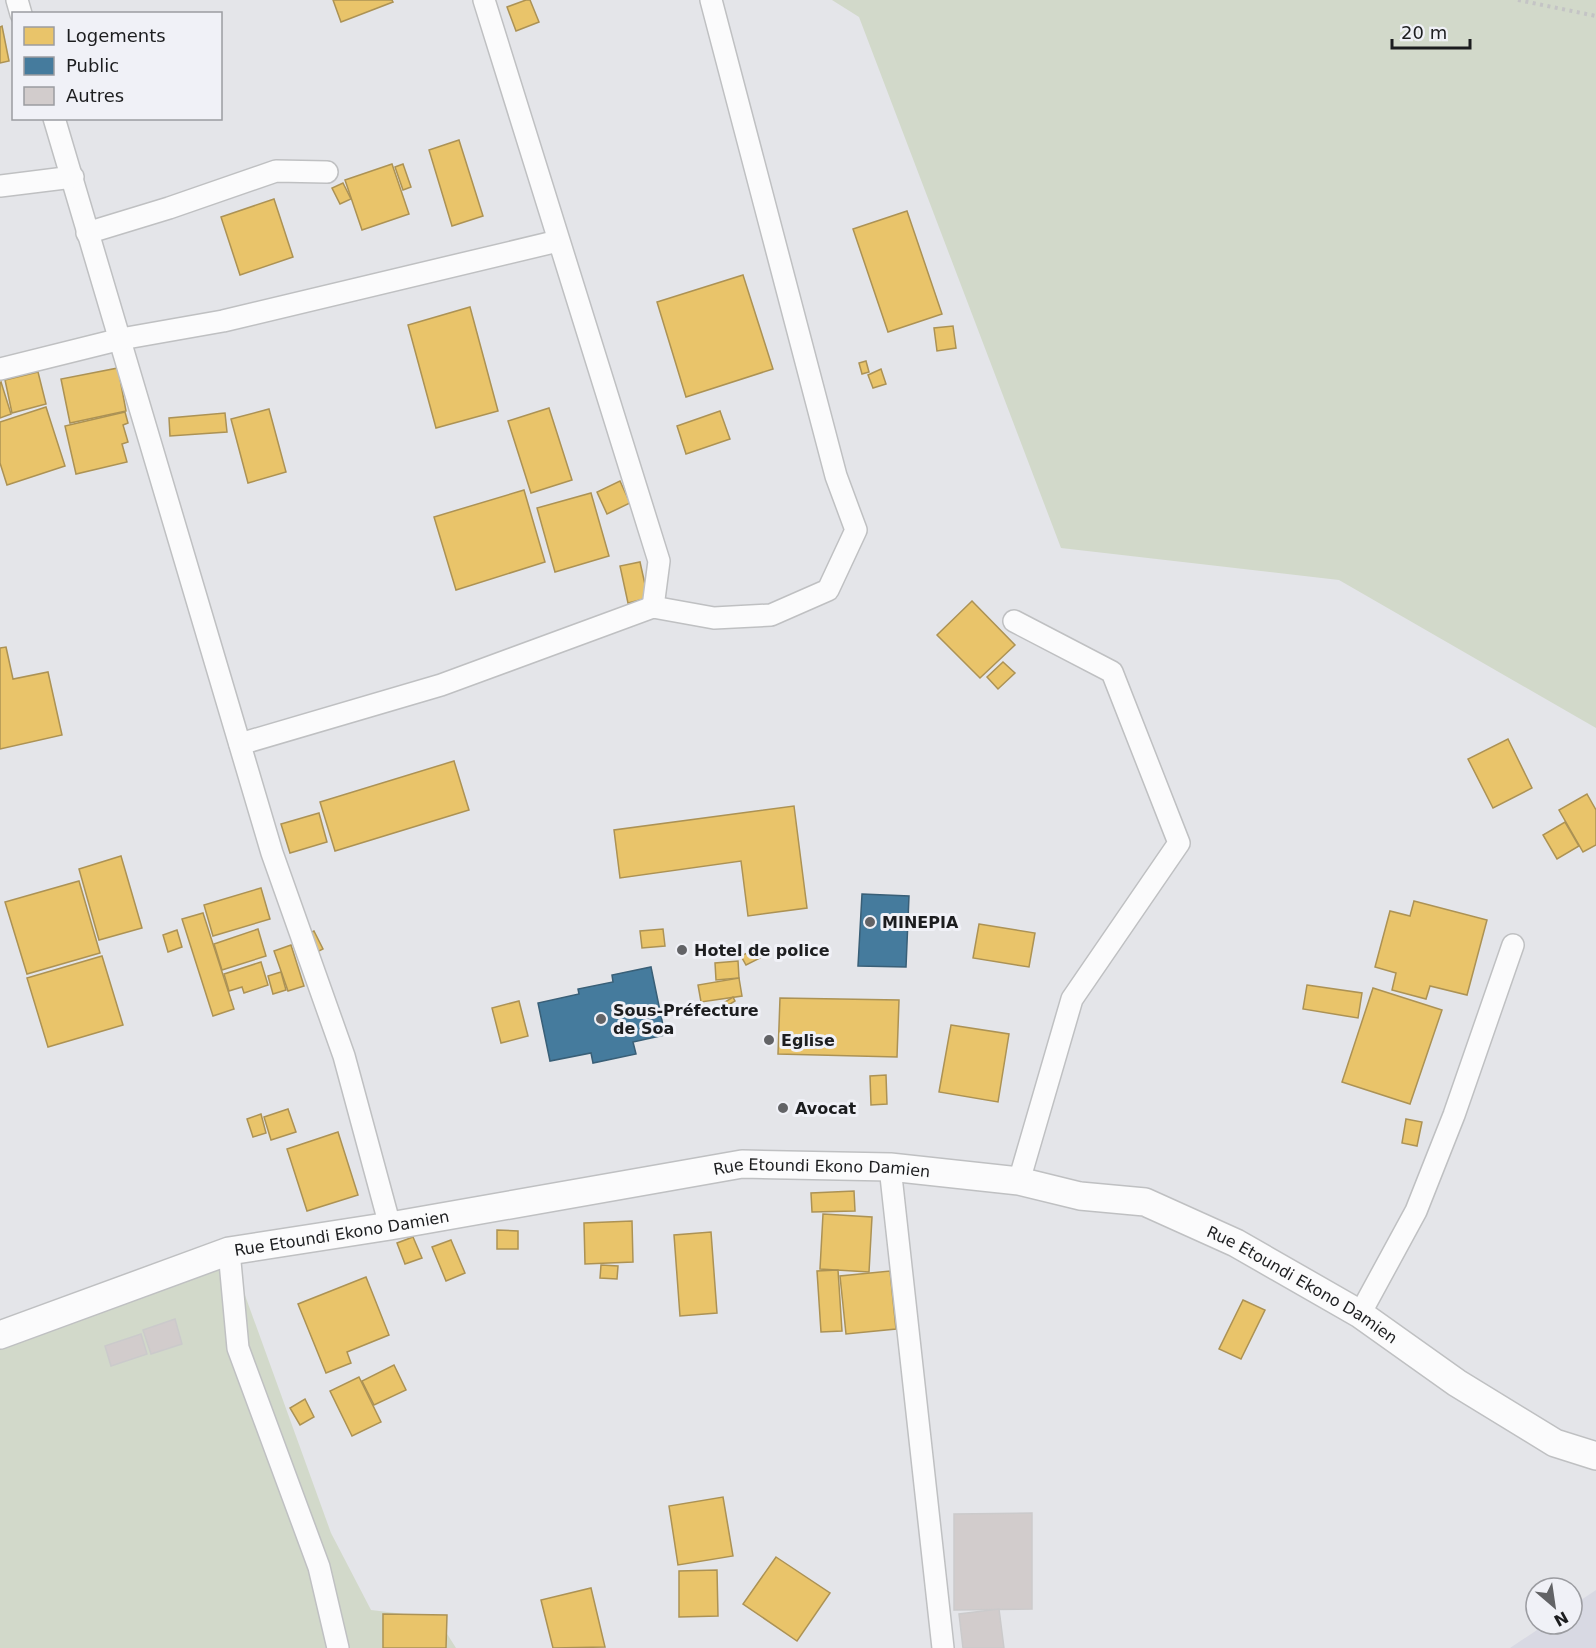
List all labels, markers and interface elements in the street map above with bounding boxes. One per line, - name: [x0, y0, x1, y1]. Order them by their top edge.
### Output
- legend: [12, 12, 222, 120]
- scale bar: [1392, 12, 1470, 50]
- text: 20 m: [1401, 22, 1447, 43]
- text: Logements: [66, 25, 166, 46]
- text: Public: [66, 55, 119, 76]
- text: Autres: [66, 85, 124, 106]
- place label: MINEPIA: [882, 913, 959, 932]
- marker: MINEPIA: [863, 915, 877, 929]
- place label: Hotel de police: [694, 941, 830, 960]
- marker: Hotel de police: [675, 943, 689, 957]
- place label: Sous-Préfecture de Soa: [613, 1001, 759, 1038]
- marker: Sous-Préfecture de Soa: [594, 1012, 608, 1026]
- place label: Eglise: [781, 1031, 835, 1050]
- marker: Eglise: [762, 1033, 776, 1047]
- place label: Avocat: [795, 1099, 857, 1118]
- marker: Avocat: [776, 1101, 790, 1115]
- street label: Rue Etoundi Ekono Damien: [712, 1154, 931, 1181]
- street label: Rue Etoundi Ekono Damien: [233, 1206, 451, 1260]
- street label: Rue Etoundi Ekono Damien: [1204, 1222, 1401, 1347]
- north arrow: [1524, 1576, 1584, 1636]
- text: N: [1551, 1607, 1571, 1630]

